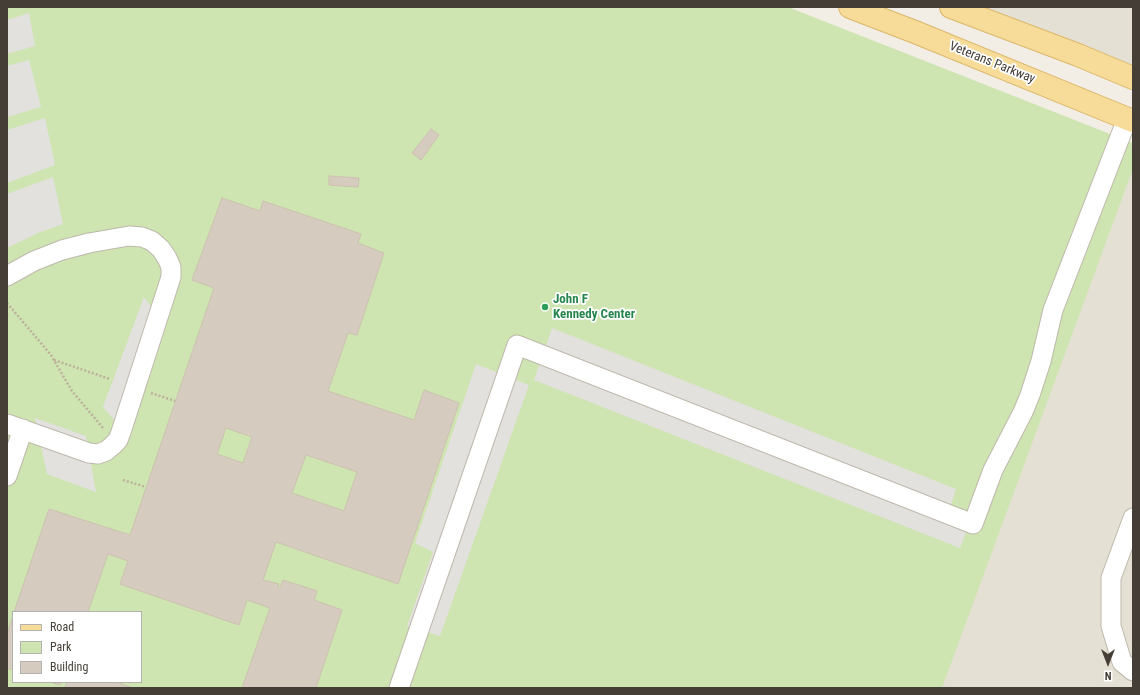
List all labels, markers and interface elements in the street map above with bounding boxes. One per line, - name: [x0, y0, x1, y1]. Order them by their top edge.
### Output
- street label: Veterans Parkway: [947, 39, 1037, 87]
- place label: John F Kennedy Center: [553, 292, 635, 323]
- marker: John F Kennedy Center: [540, 302, 550, 312]
- legend: [12, 611, 142, 683]
- text: Road: [50, 620, 74, 634]
- text: Park: [50, 640, 71, 654]
- north arrow: [1088, 643, 1128, 683]
- text: Building: [50, 660, 88, 674]
- text: N: [1105, 669, 1111, 682]

